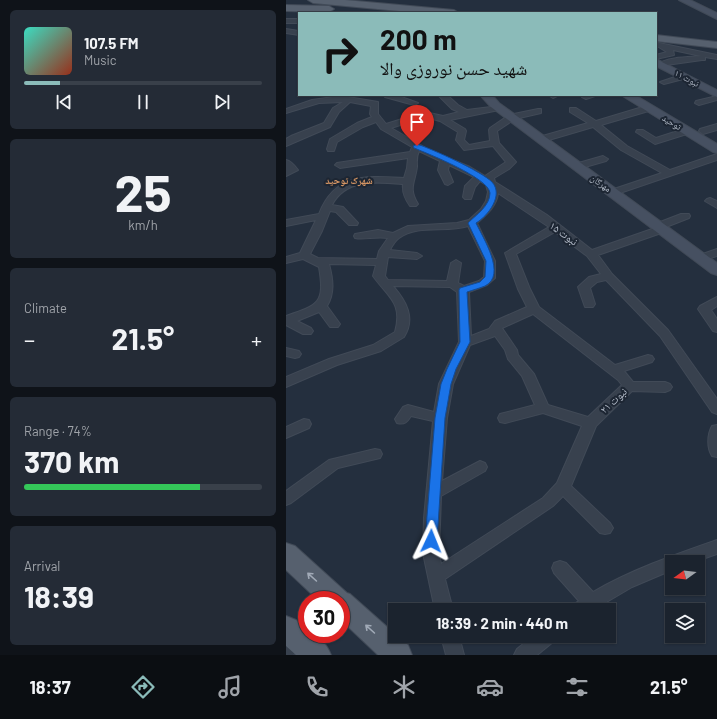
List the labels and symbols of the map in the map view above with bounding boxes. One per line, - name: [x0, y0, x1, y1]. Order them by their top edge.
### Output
- street label: نبوت ۱۱: [673, 67, 702, 89]
- pin: [400, 105, 434, 146]
- street label: توحید: [660, 112, 684, 132]
- street label: مهرگان: [589, 172, 613, 194]
- district label: شهرک توحید: [325, 174, 373, 187]
- street label: نبوت ۱۵: [547, 218, 581, 248]
- street label: نبوت ۲۱: [597, 384, 629, 416]
- position arrow: [410, 520, 452, 562]
- north arrow: [665, 555, 705, 595]
- one-way arrow: [307, 572, 317, 582]
- speed limit sign: 30: [298, 591, 350, 643]
- one-way arrow: [365, 625, 375, 634]

